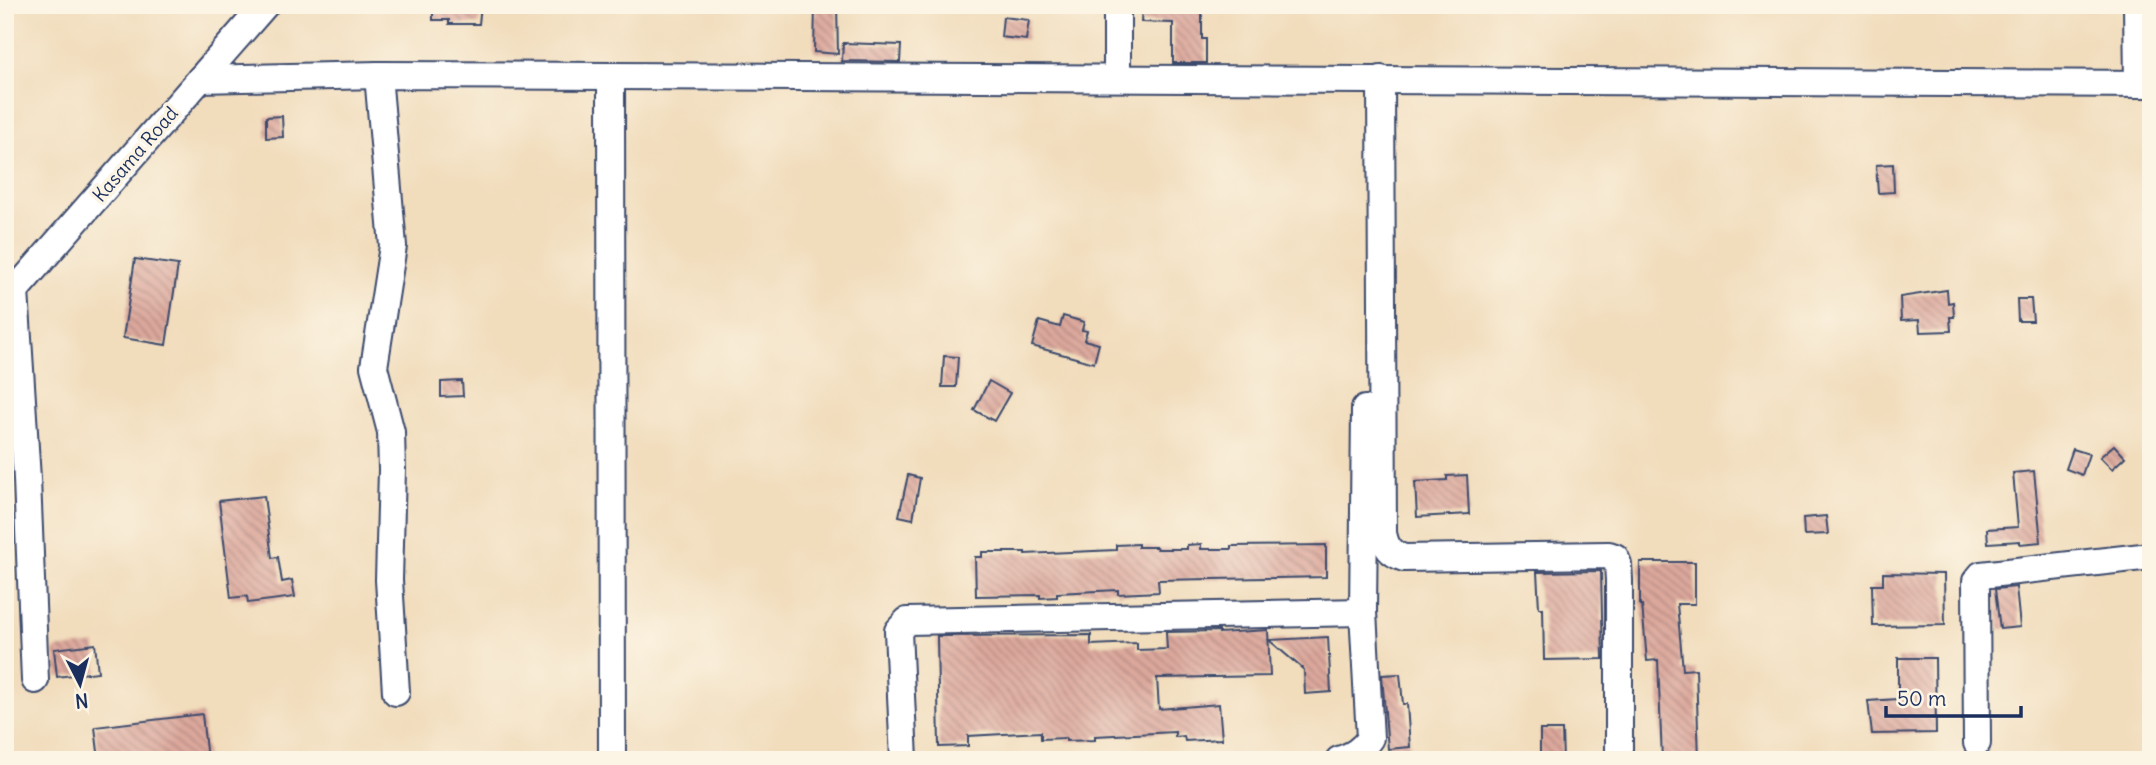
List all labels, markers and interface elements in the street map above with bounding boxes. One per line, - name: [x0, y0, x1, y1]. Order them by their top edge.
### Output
- street label: Kasama Road: [87, 101, 183, 207]
- north arrow: [46, 650, 116, 720]
- scale bar: [1886, 674, 2021, 718]
- text: 50 m: [1897, 685, 1946, 712]
- text: N: [74, 688, 90, 714]

